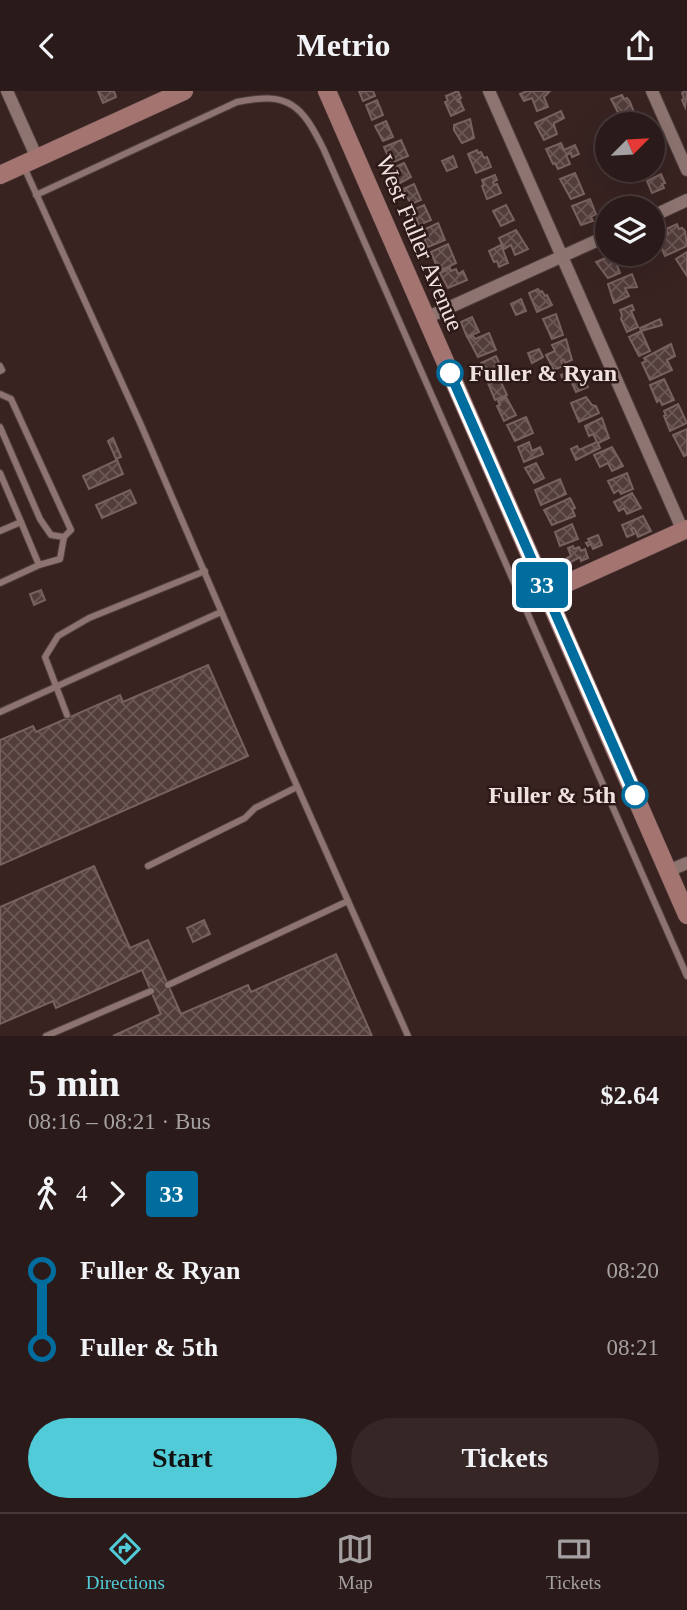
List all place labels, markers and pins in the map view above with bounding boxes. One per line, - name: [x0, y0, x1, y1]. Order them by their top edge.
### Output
- marker: Fuller & Ryan: [437, 360, 463, 386]
- place label: Fuller & Ryan: [469, 360, 617, 386]
- place label: Fuller & 5th: [488, 782, 616, 808]
- marker: Fuller & 5th: [622, 782, 648, 808]

